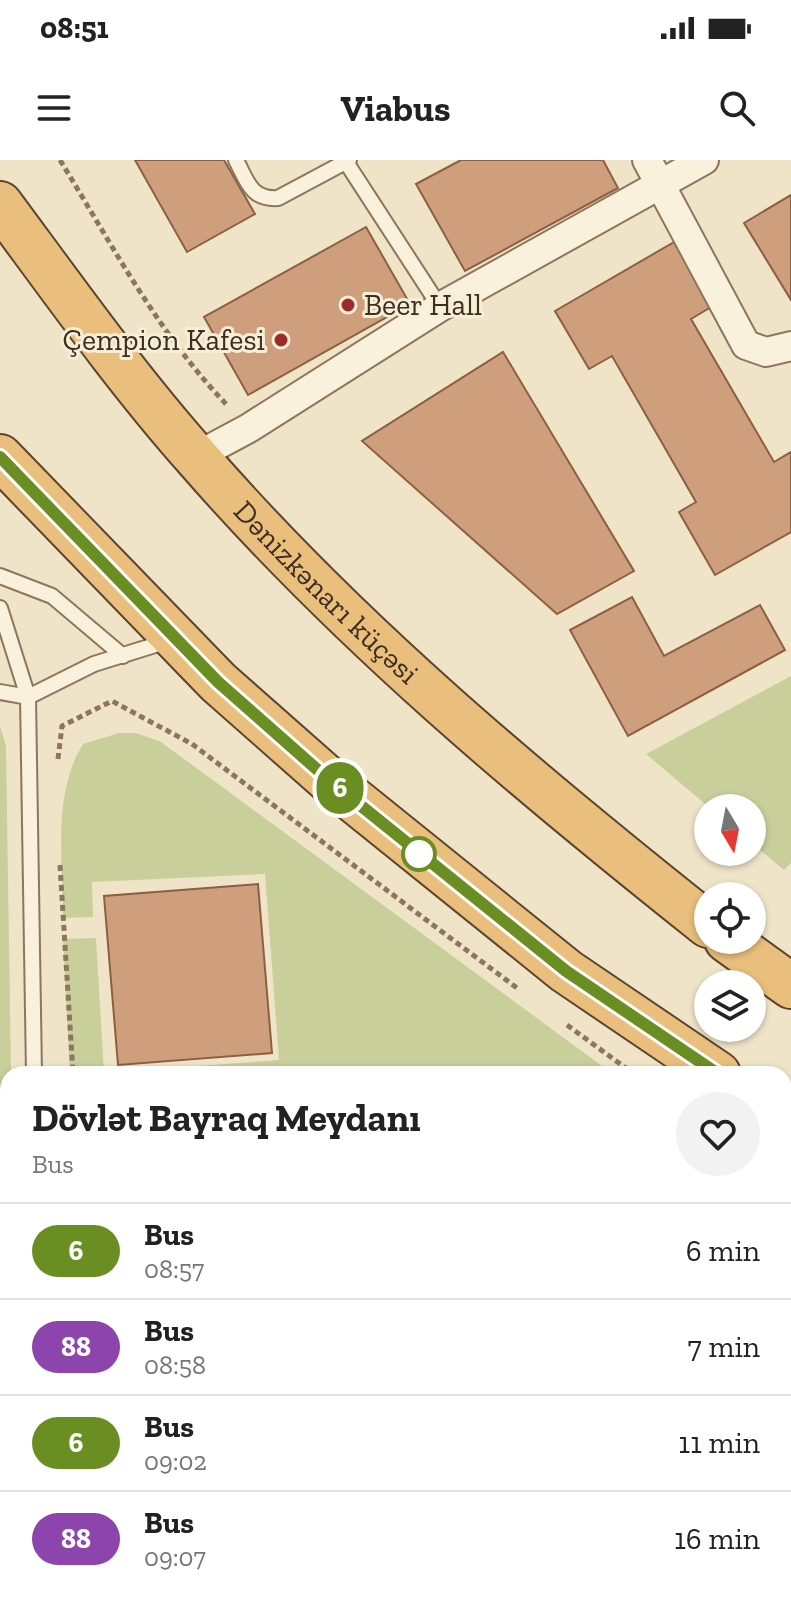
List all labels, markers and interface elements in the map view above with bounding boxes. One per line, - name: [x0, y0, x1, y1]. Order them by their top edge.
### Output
- text: 08:51: [40, 10, 109, 46]
- icon: menu: [32, 86, 76, 130]
- icon: search: [715, 86, 759, 130]
- text: Viabus: [340, 87, 451, 130]
- place label: Beer Hall: [364, 287, 482, 323]
- marker: Beer Hall: [339, 296, 357, 314]
- place label: Çempion Kafesi: [63, 322, 265, 358]
- marker: Çempion Kafesi: [272, 331, 290, 349]
- street label: Dənizkənarı küçəsi: [226, 493, 426, 691]
- line badge: 6: [314, 762, 366, 814]
- text: 6: [332, 771, 348, 804]
- north arrow: [694, 794, 766, 866]
- map controls: [694, 794, 766, 1042]
- unlabelled marker: [402, 837, 436, 871]
- button: locate: [694, 882, 766, 954]
- button: layers: [694, 970, 766, 1042]
- button: heart: [676, 1092, 760, 1176]
- text: Dövlət Bayraq Meydanı: [32, 1095, 421, 1141]
- text: Bus: [32, 1148, 74, 1180]
- text: Bus: [144, 1217, 194, 1253]
- text: 6 min: [686, 1233, 760, 1269]
- text: 6: [68, 1234, 84, 1267]
- text: 08:57: [144, 1253, 204, 1285]
- text: Bus: [144, 1313, 194, 1349]
- text: 7 min: [688, 1329, 760, 1365]
- text: 88: [61, 1330, 91, 1363]
- text: 08:58: [144, 1349, 206, 1381]
- text: Bus: [144, 1409, 194, 1445]
- text: 11 min: [679, 1425, 760, 1461]
- text: 6: [68, 1426, 84, 1459]
- text: 09:02: [144, 1445, 207, 1477]
- text: Bus: [144, 1505, 194, 1541]
- text: 16 min: [674, 1521, 760, 1557]
- text: 88: [61, 1522, 91, 1555]
- text: 09:07: [144, 1541, 206, 1573]

